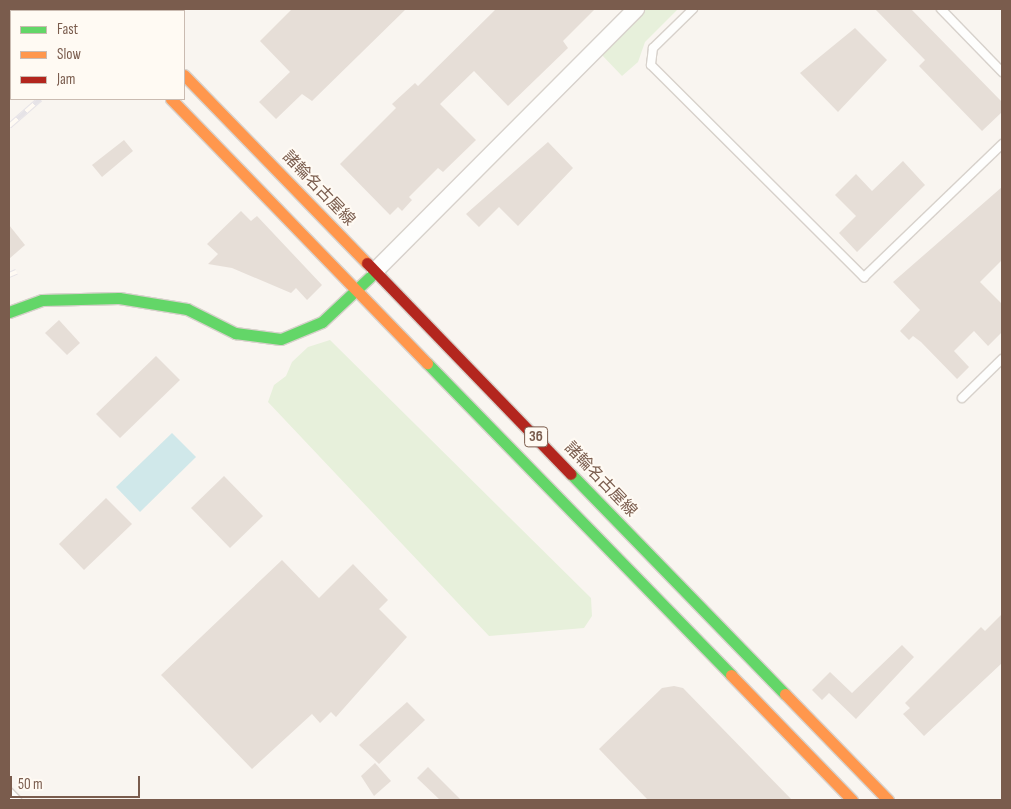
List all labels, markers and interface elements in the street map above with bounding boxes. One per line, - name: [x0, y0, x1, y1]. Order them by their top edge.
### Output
- legend: [10, 10, 185, 100]
- text: Fast: [57, 20, 78, 39]
- text: Slow: [57, 45, 81, 64]
- text: Jam: [57, 70, 75, 89]
- street label: 諸輪名古屋線: [278, 148, 358, 230]
- road number: 36: [524, 424, 548, 450]
- street label: 諸輪名古屋線: [560, 439, 640, 521]
- scale bar: [12, 766, 142, 798]
- text: 50 m: [18, 775, 43, 794]

